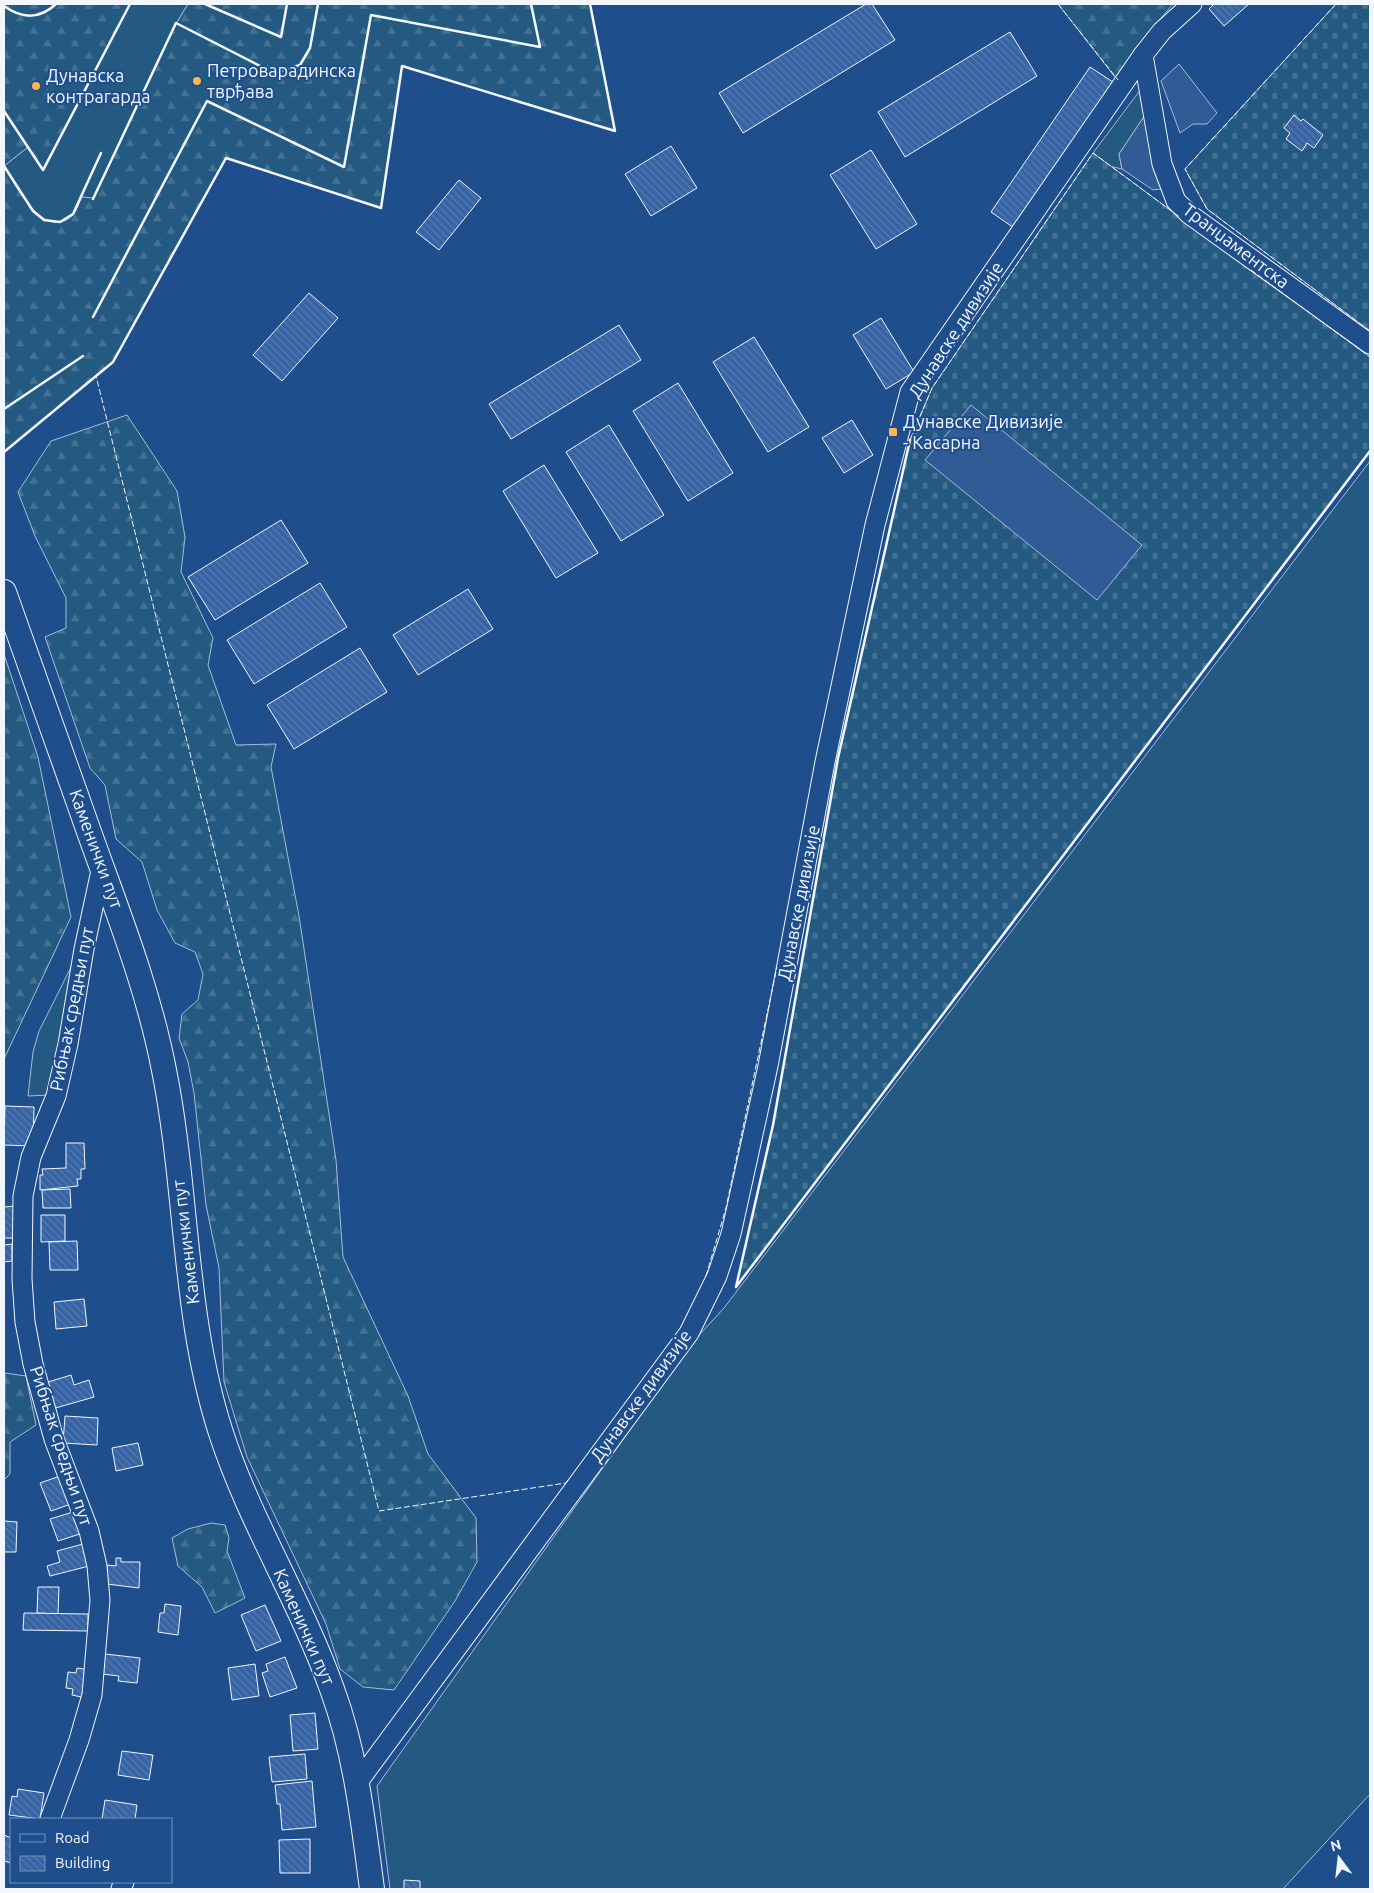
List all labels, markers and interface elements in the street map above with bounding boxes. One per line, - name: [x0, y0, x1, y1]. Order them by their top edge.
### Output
- place label: Петроварадинска тврђава: [207, 60, 356, 102]
- place label: Дунавска контрагарда: [46, 65, 151, 106]
- marker: Петроварадинска тврђава: [191, 75, 203, 87]
- marker: Дунавска контрагарда: [30, 80, 42, 92]
- street label: Транџаментска: [1180, 199, 1294, 292]
- street label: Дунавске дивизије: [904, 258, 1007, 401]
- place label: Дунавске Дивизије - Касарна: [903, 411, 1063, 452]
- marker: Дунавске Дивизије - Касарна: [887, 426, 899, 438]
- street label: Каменички пут: [66, 786, 128, 911]
- street label: Дунавске дивизије: [773, 823, 823, 982]
- street label: Рибњак средњи пут: [45, 925, 97, 1093]
- street label: Каменички пут: [167, 1179, 203, 1305]
- street label: Дунавске дивизије: [586, 1326, 695, 1465]
- street label: Рибњак средњи пут: [27, 1363, 97, 1528]
- street label: Каменички пут: [270, 1565, 340, 1688]
- legend: [10, 1818, 172, 1883]
- text: Road: [55, 1829, 90, 1846]
- north arrow: [1314, 1833, 1364, 1883]
- text: N: [1329, 1836, 1343, 1855]
- text: Building: [55, 1854, 110, 1871]

